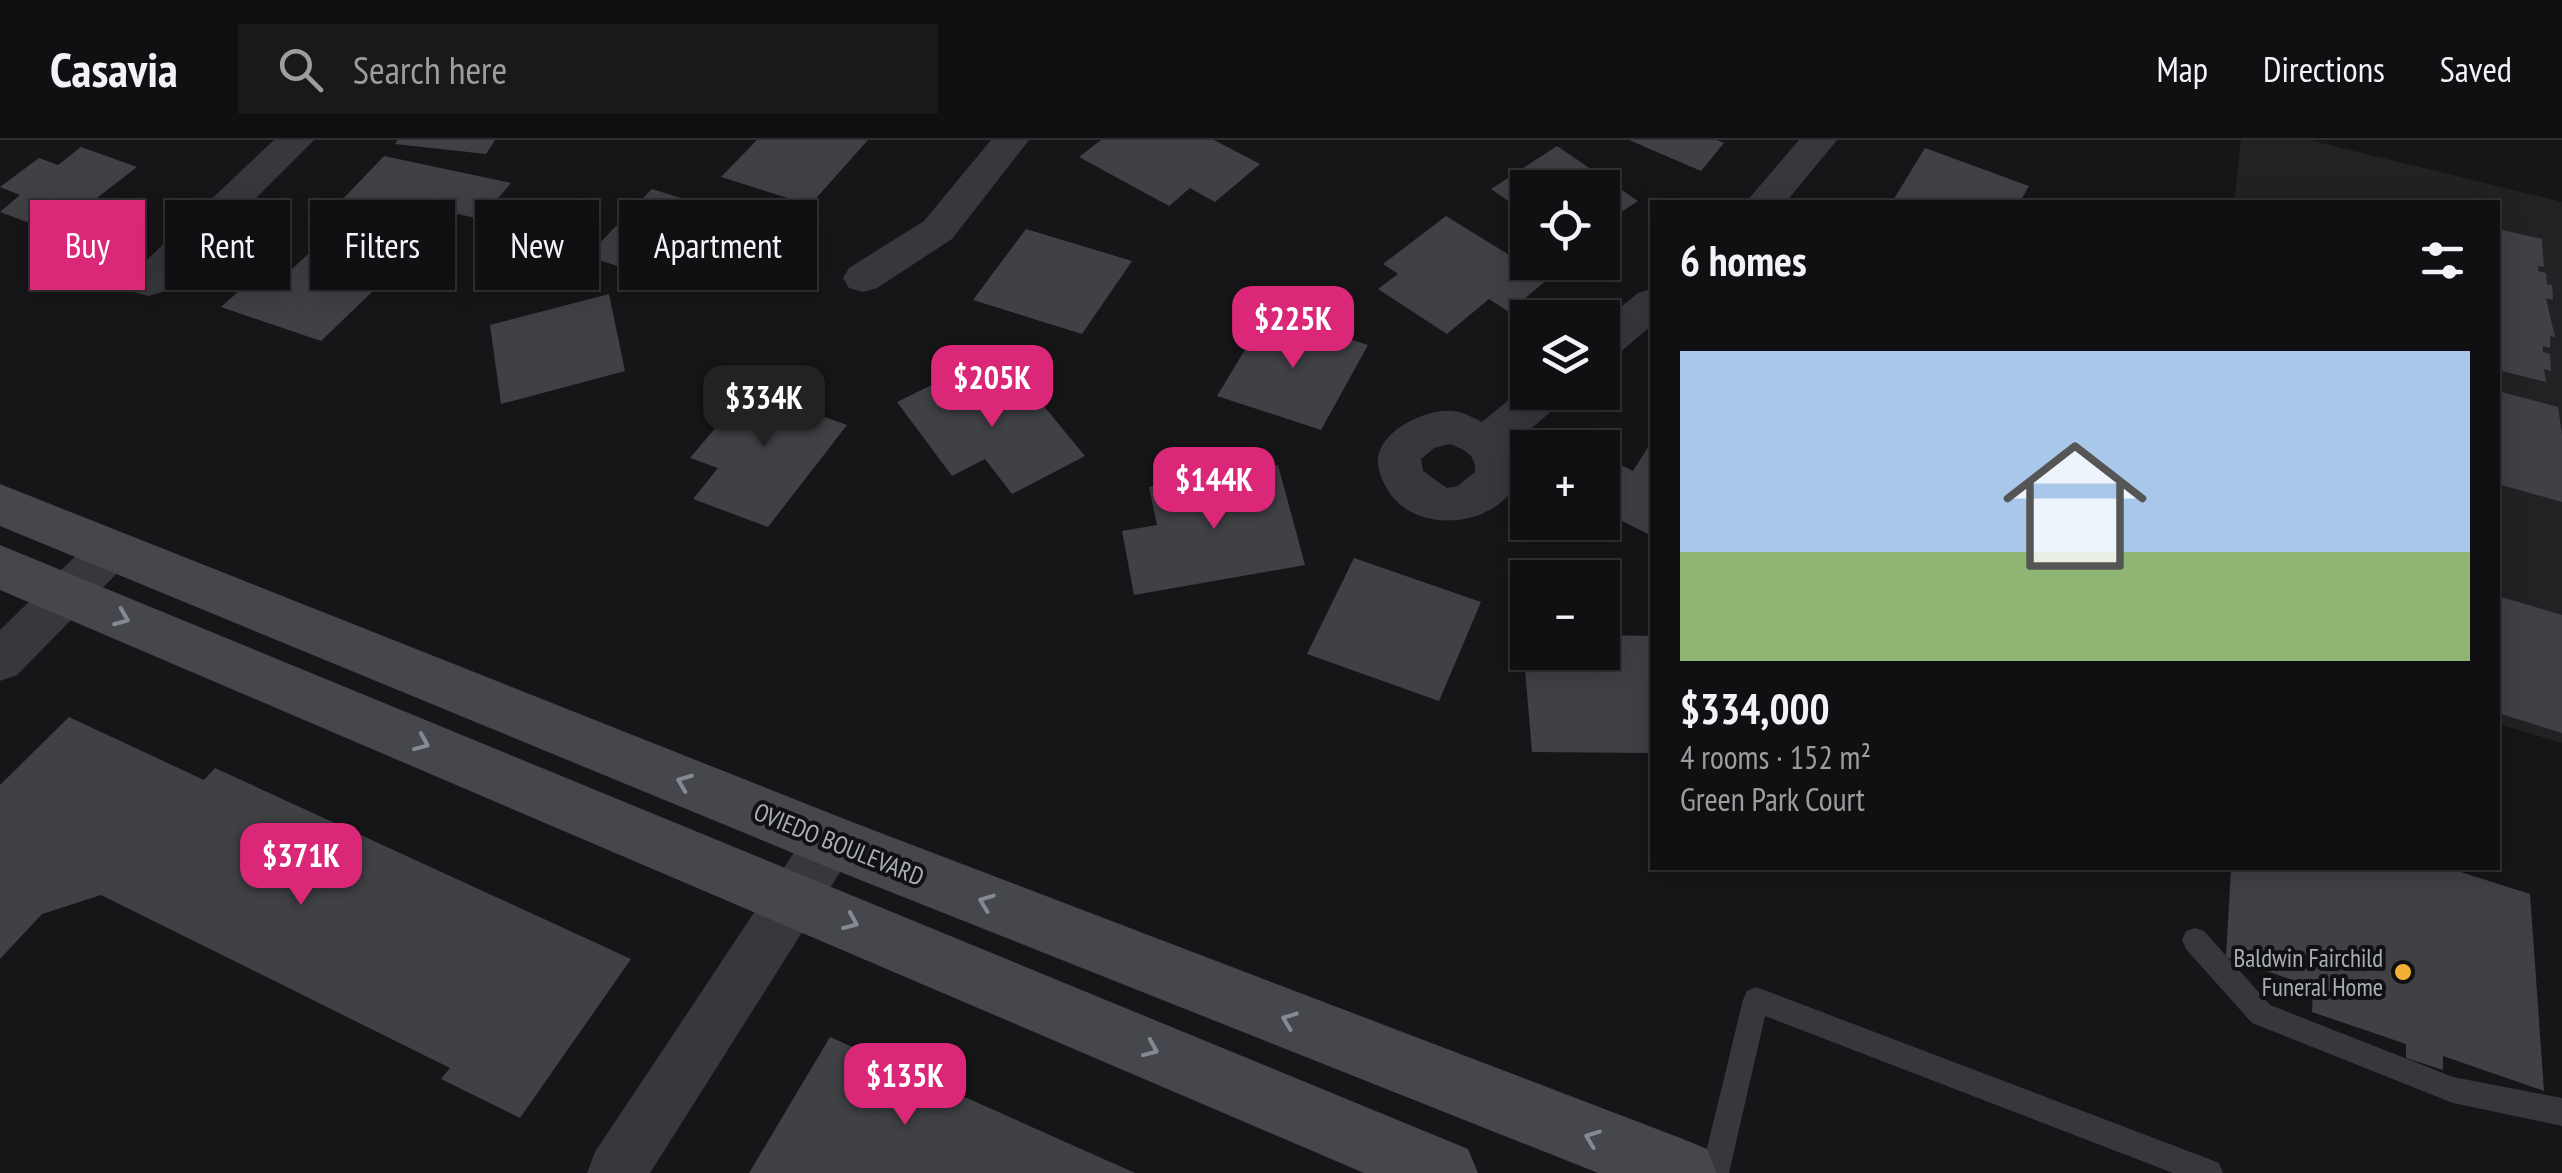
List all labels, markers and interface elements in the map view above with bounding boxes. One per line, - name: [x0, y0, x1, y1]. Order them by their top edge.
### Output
- search box: [238, 24, 938, 114]
- text: Casavia: [50, 38, 178, 100]
- icon: search: [273, 42, 328, 97]
- text: Search here: [353, 45, 507, 94]
- text: Map: [2157, 46, 2208, 92]
- text: Directions: [2263, 46, 2385, 92]
- text: Saved: [2440, 46, 2512, 92]
- map controls: [1510, 170, 1620, 670]
- button: locate: [1510, 170, 1620, 280]
- chip: Buy: [30, 200, 145, 290]
- chip: Rent: [165, 200, 290, 290]
- chip: Filters: [310, 200, 455, 290]
- chip: New: [475, 200, 599, 290]
- chip: Apartment: [619, 200, 817, 290]
- text: 6 homes: [1680, 233, 1807, 288]
- icon: filters: [2415, 233, 2470, 288]
- pin: $225K: [1223, 286, 1363, 371]
- text: $225K: [1254, 297, 1332, 339]
- button: layers: [1510, 300, 1620, 410]
- pin: $205K: [922, 345, 1062, 430]
- text: $205K: [953, 356, 1031, 398]
- pin: $334K: [694, 365, 834, 450]
- text: $334K: [725, 376, 803, 418]
- icon: home: [1985, 416, 2165, 596]
- button: +: [1510, 430, 1620, 540]
- pin: $144K: [1144, 447, 1284, 532]
- text: $144K: [1175, 458, 1253, 500]
- button: −: [1510, 560, 1620, 670]
- one-way arrow: [112, 606, 130, 626]
- text: $334,000: [1680, 681, 1830, 736]
- one-way arrow: [412, 731, 430, 751]
- text: 4 rooms · 152 m²: [1680, 736, 1871, 778]
- one-way arrow: [676, 773, 694, 793]
- text: Green Park Court: [1680, 778, 1865, 820]
- street label: OVIEDO BOULEVARD: [749, 795, 929, 893]
- pin: $371K: [231, 823, 371, 908]
- text: $371K: [262, 834, 340, 876]
- one-way arrow: [979, 893, 996, 913]
- one-way arrow: [841, 910, 859, 930]
- place label: Baldwin Fairchild Funeral Home: [2234, 942, 2383, 1003]
- marker: Baldwin Fairchild Funeral Home: [2392, 961, 2414, 983]
- one-way arrow: [1281, 1011, 1299, 1031]
- one-way arrow: [1141, 1037, 1159, 1057]
- pin: $135K: [835, 1043, 975, 1128]
- text: $135K: [866, 1054, 944, 1096]
- one-way arrow: [1584, 1129, 1602, 1149]

